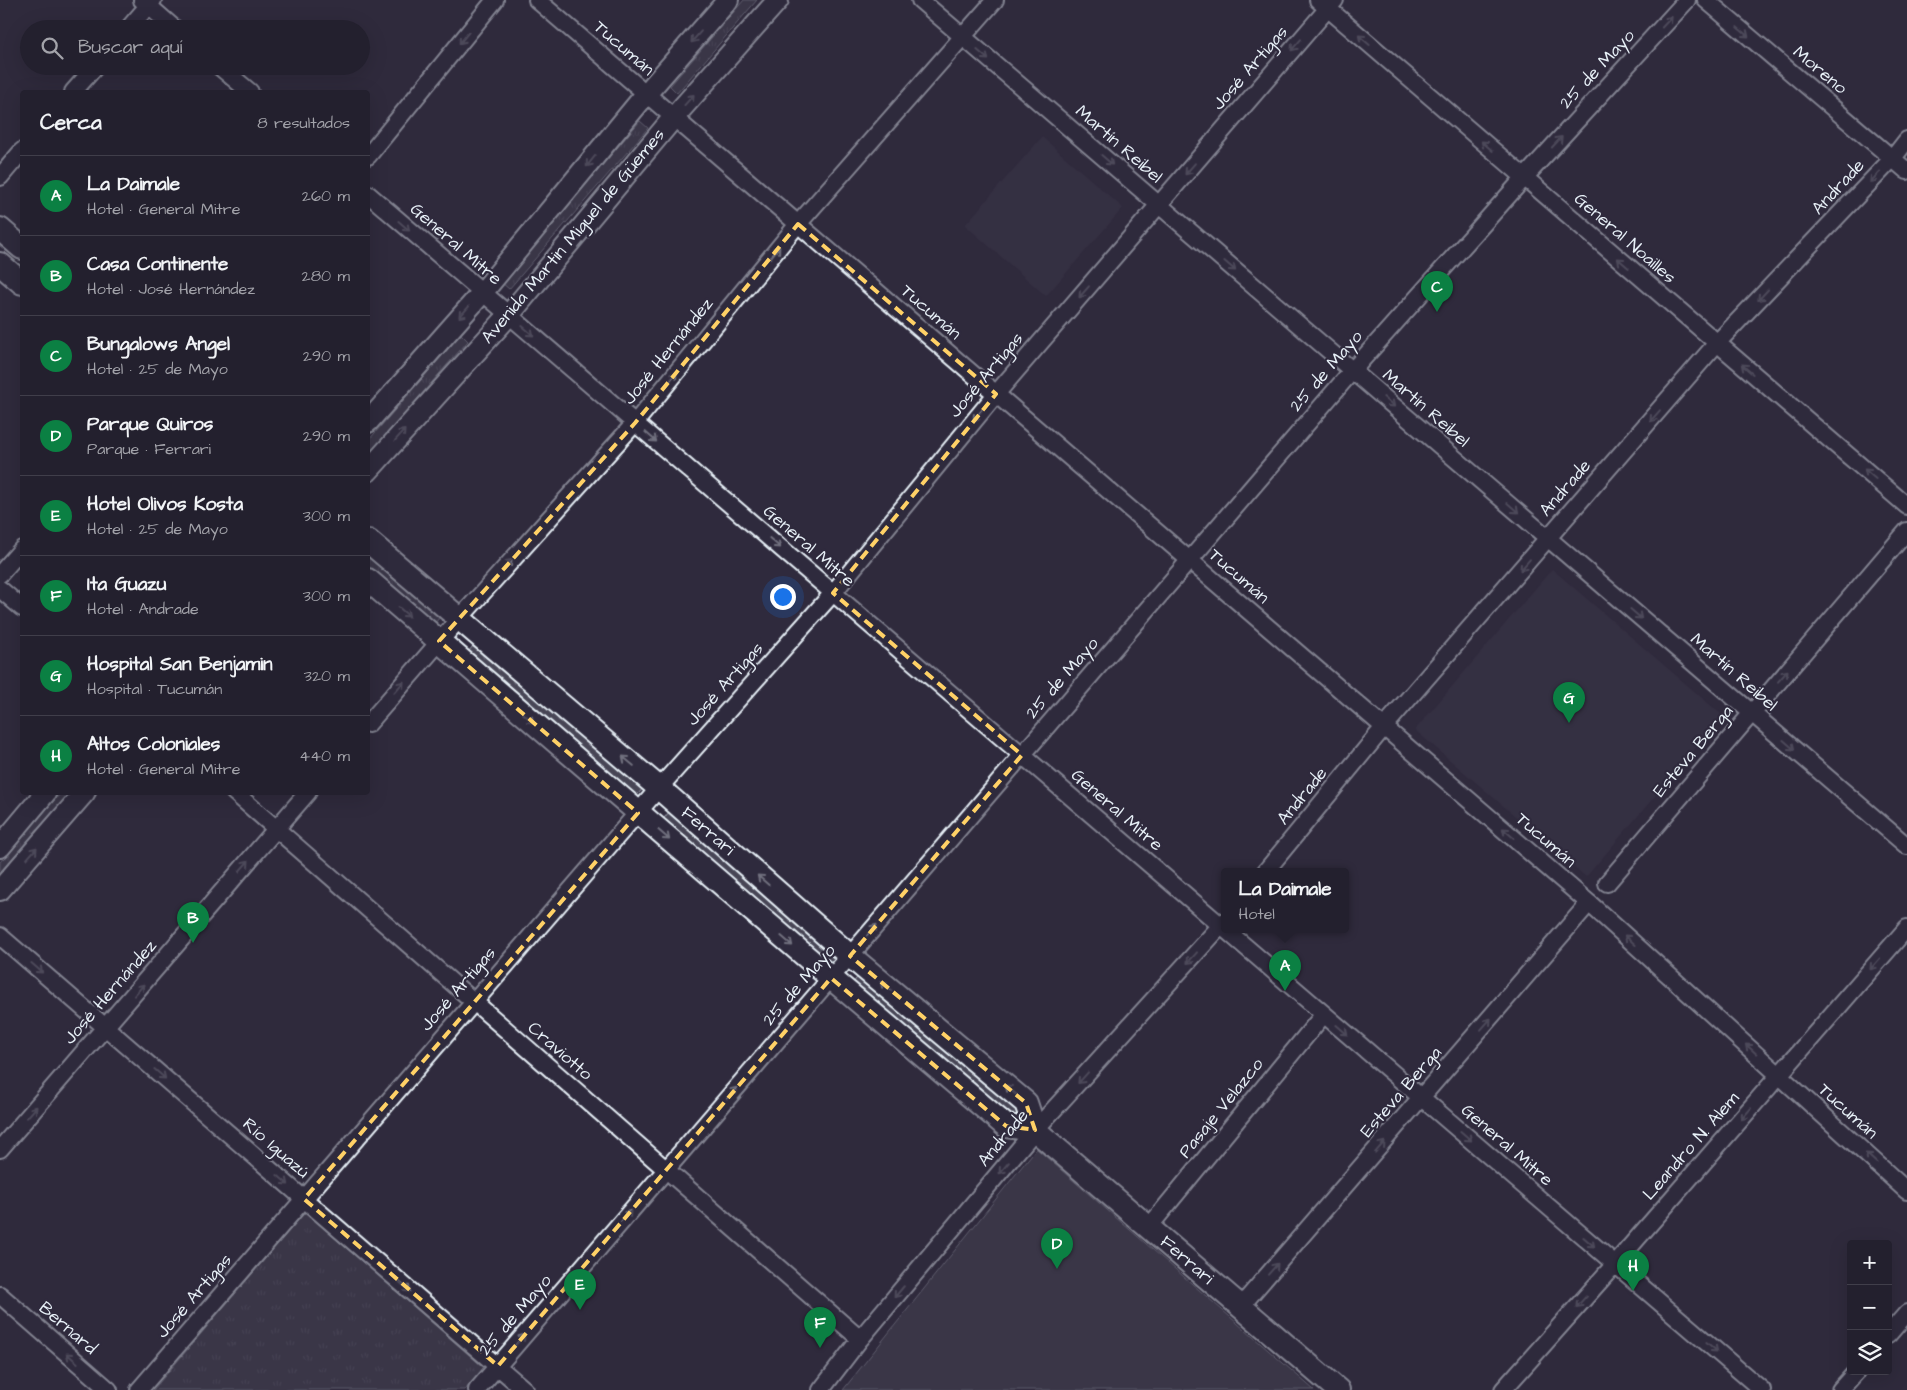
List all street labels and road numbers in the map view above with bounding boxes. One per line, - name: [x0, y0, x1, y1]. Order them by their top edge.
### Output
- street label: Tucumán: [588, 15, 660, 81]
- street label: José Artigas: [1206, 20, 1294, 116]
- street label: 25 de Mayo: [1554, 24, 1641, 115]
- street label: Moreno: [1788, 40, 1852, 100]
- street label: Martín Reibel: [1070, 99, 1168, 189]
- street label: Avenida Martin Miguel de Güemes: [475, 123, 671, 350]
- street label: Andrade: [1806, 153, 1870, 220]
- street label: General Noailles: [1569, 187, 1681, 289]
- street label: General Mitre: [405, 197, 508, 291]
- street label: Tucumán: [895, 279, 967, 345]
- street label: José Hernández: [617, 292, 719, 410]
- street label: 25 de Mayo: [1284, 325, 1369, 418]
- street label: José Artigas: [943, 327, 1030, 424]
- street label: Martín Reibel: [1377, 363, 1475, 453]
- street label: Andrade: [1533, 454, 1597, 522]
- street label: General Mitre: [758, 499, 861, 593]
- street label: Tucumán: [1203, 543, 1275, 609]
- street label: Martín Reibel: [1685, 627, 1783, 717]
- street label: 25 de Mayo: [1020, 632, 1105, 725]
- street label: José Artigas: [681, 637, 770, 732]
- street label: Esteva Berga: [1647, 700, 1740, 803]
- street label: Andrade: [1271, 762, 1333, 830]
- street label: General Mitre: [1066, 763, 1169, 857]
- street label: Ferrari: [676, 801, 741, 862]
- street label: Tucumán: [1510, 807, 1582, 873]
- street label: José Hernández: [58, 934, 163, 1050]
- street label: 25 de Mayo: [757, 939, 842, 1032]
- street label: José Artigas: [414, 941, 502, 1037]
- street label: Craviotto: [522, 1016, 598, 1086]
- street label: Esteva Berga: [1354, 1041, 1448, 1144]
- street label: Pasaje Velazco: [1173, 1053, 1269, 1163]
- street label: Tucumán: [1812, 1077, 1884, 1145]
- street label: Leandro N. Alem: [1637, 1086, 1745, 1206]
- street label: General Mitre: [1456, 1098, 1559, 1192]
- street label: Andrade: [972, 1104, 1035, 1172]
- street label: Río Iguazú: [236, 1112, 315, 1185]
- street label: Ferrari: [1155, 1230, 1220, 1291]
- street label: José Artigas: [150, 1248, 238, 1344]
- street label: 25 de Mayo: [473, 1269, 558, 1362]
- street label: Bernard: [33, 1296, 103, 1360]

